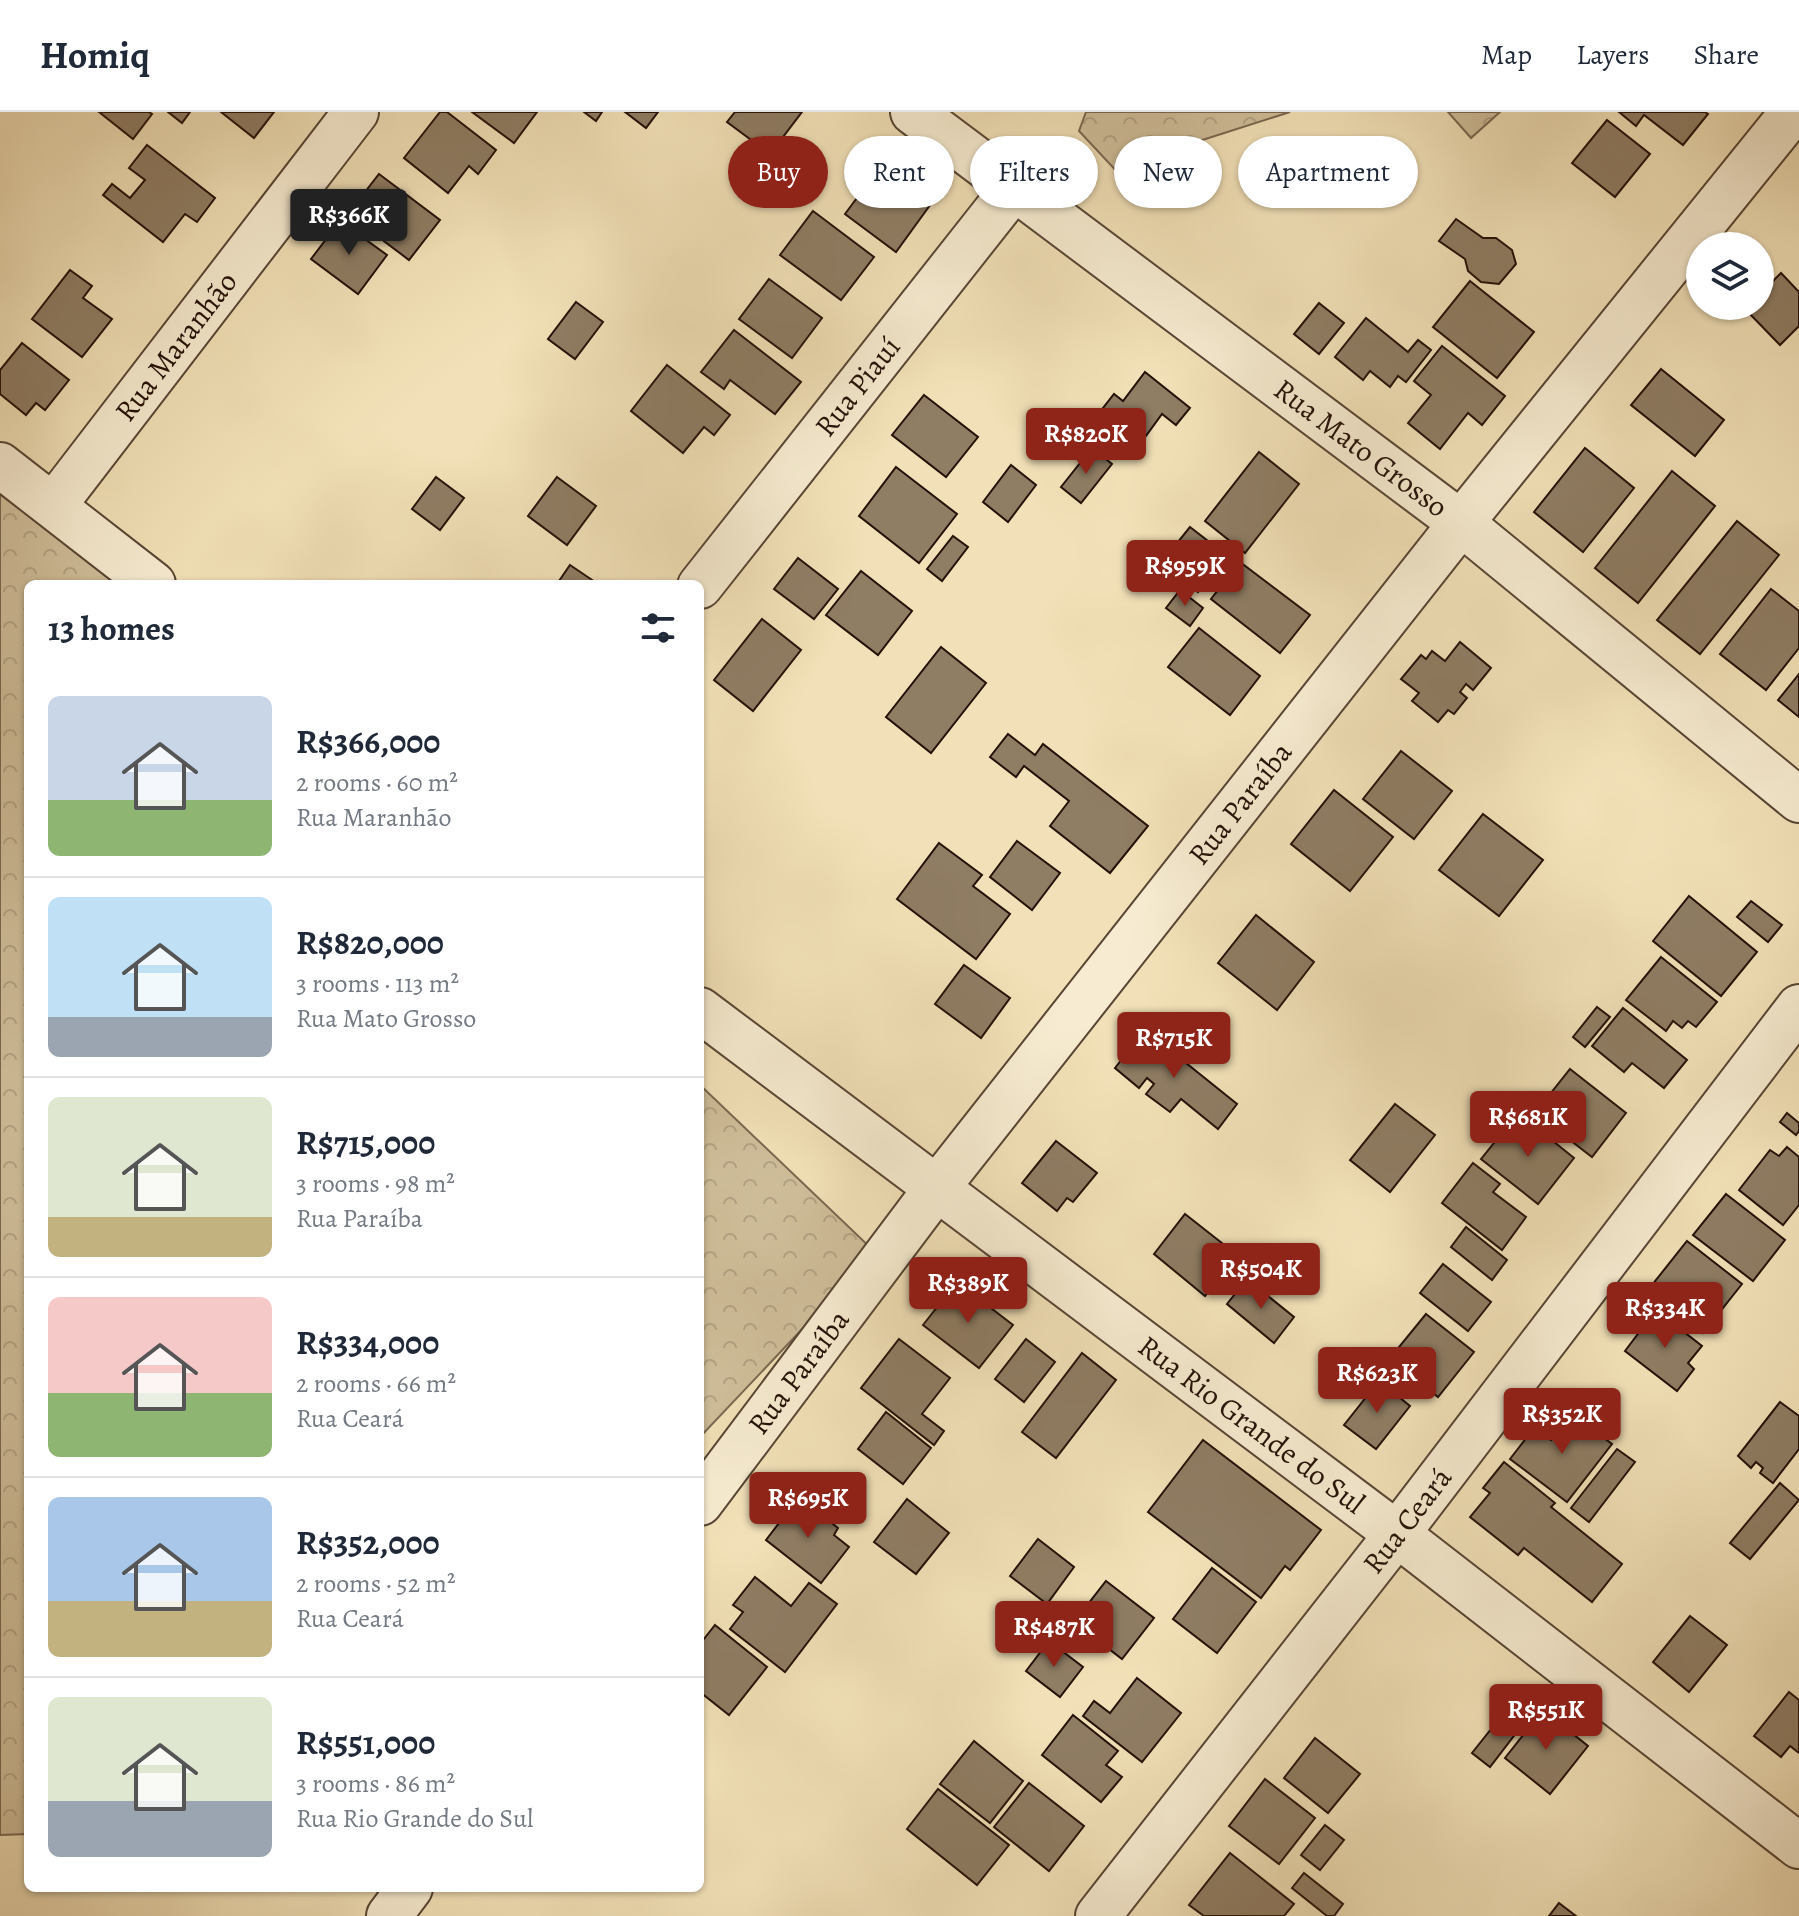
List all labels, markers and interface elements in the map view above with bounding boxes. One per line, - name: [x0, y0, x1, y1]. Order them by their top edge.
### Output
- text: Homiq: [40, 29, 150, 81]
- text: Map: [1481, 36, 1532, 74]
- text: Layers: [1576, 36, 1649, 74]
- text: Share: [1693, 36, 1759, 74]
- chip: Buy: [728, 136, 828, 208]
- chip: Rent: [844, 136, 954, 208]
- chip: Filters: [970, 136, 1098, 208]
- chip: New: [1114, 136, 1222, 208]
- chip: Apartment: [1238, 136, 1418, 208]
- pin: R$366K: [284, 189, 414, 257]
- text: R$366K: [308, 197, 390, 232]
- map controls: [1686, 232, 1774, 320]
- button: layers: [1686, 232, 1774, 320]
- street label: Rua Maranhão: [105, 263, 246, 430]
- street label: Rua Piauí: [805, 328, 909, 445]
- street label: Rua Mato Grosso: [1266, 370, 1456, 526]
- pin: R$820K: [1021, 408, 1151, 476]
- text: R$820K: [1044, 416, 1128, 451]
- pin: R$959K: [1120, 540, 1250, 608]
- text: R$959K: [1144, 548, 1226, 583]
- text: 13 homes: [48, 605, 175, 652]
- icon: filters: [636, 606, 680, 650]
- text: R$366,000: [296, 718, 440, 765]
- icon: home: [112, 728, 208, 824]
- street label: Rua Paraíba: [1179, 733, 1301, 873]
- text: 2 rooms · 60 m²: [296, 765, 458, 800]
- text: Rua Maranhão: [296, 800, 451, 835]
- text: R$820,000: [296, 919, 444, 966]
- icon: home: [112, 929, 208, 1025]
- text: 3 rooms · 113 m²: [296, 966, 459, 1001]
- text: Rua Mato Grosso: [296, 1001, 476, 1036]
- pin: R$715K: [1109, 1012, 1239, 1080]
- text: R$715K: [1135, 1020, 1213, 1055]
- pin: R$681K: [1463, 1091, 1593, 1159]
- text: R$681K: [1488, 1099, 1568, 1134]
- text: R$715,000: [296, 1119, 435, 1166]
- icon: home: [112, 1129, 208, 1225]
- text: 3 rooms · 98 m²: [296, 1166, 455, 1201]
- text: Rua Paraíba: [296, 1201, 423, 1236]
- pin: R$504K: [1196, 1243, 1326, 1311]
- text: R$504K: [1220, 1251, 1302, 1286]
- pin: R$389K: [903, 1257, 1033, 1325]
- text: R$389K: [927, 1265, 1009, 1300]
- pin: R$334K: [1600, 1282, 1730, 1350]
- text: R$334K: [1625, 1290, 1705, 1325]
- street label: Rua Paraíba: [739, 1301, 859, 1442]
- text: R$334,000: [296, 1319, 439, 1366]
- street label: Rua Rio Grande do Sul: [1130, 1326, 1373, 1523]
- icon: home: [112, 1329, 208, 1425]
- pin: R$623K: [1312, 1347, 1442, 1415]
- text: R$623K: [1336, 1355, 1418, 1390]
- text: 2 rooms · 66 m²: [296, 1366, 456, 1401]
- pin: R$352K: [1497, 1388, 1627, 1456]
- text: R$352K: [1522, 1396, 1602, 1431]
- text: Rua Ceará: [296, 1401, 404, 1436]
- street label: Rua Ceará: [1353, 1459, 1461, 1582]
- pin: R$695K: [743, 1472, 873, 1540]
- text: R$695K: [767, 1480, 849, 1515]
- text: R$352,000: [296, 1519, 440, 1566]
- icon: home: [112, 1529, 208, 1625]
- text: 2 rooms · 52 m²: [296, 1566, 455, 1601]
- text: Rua Ceará: [296, 1601, 404, 1636]
- pin: R$487K: [989, 1601, 1119, 1669]
- text: R$487K: [1013, 1609, 1095, 1644]
- pin: R$551K: [1481, 1684, 1611, 1752]
- text: R$551K: [1507, 1692, 1585, 1727]
- text: R$551,000: [296, 1719, 435, 1766]
- icon: home: [112, 1729, 208, 1825]
- text: 3 rooms · 86 m²: [296, 1766, 455, 1801]
- text: Rua Rio Grande do Sul: [296, 1801, 533, 1836]

